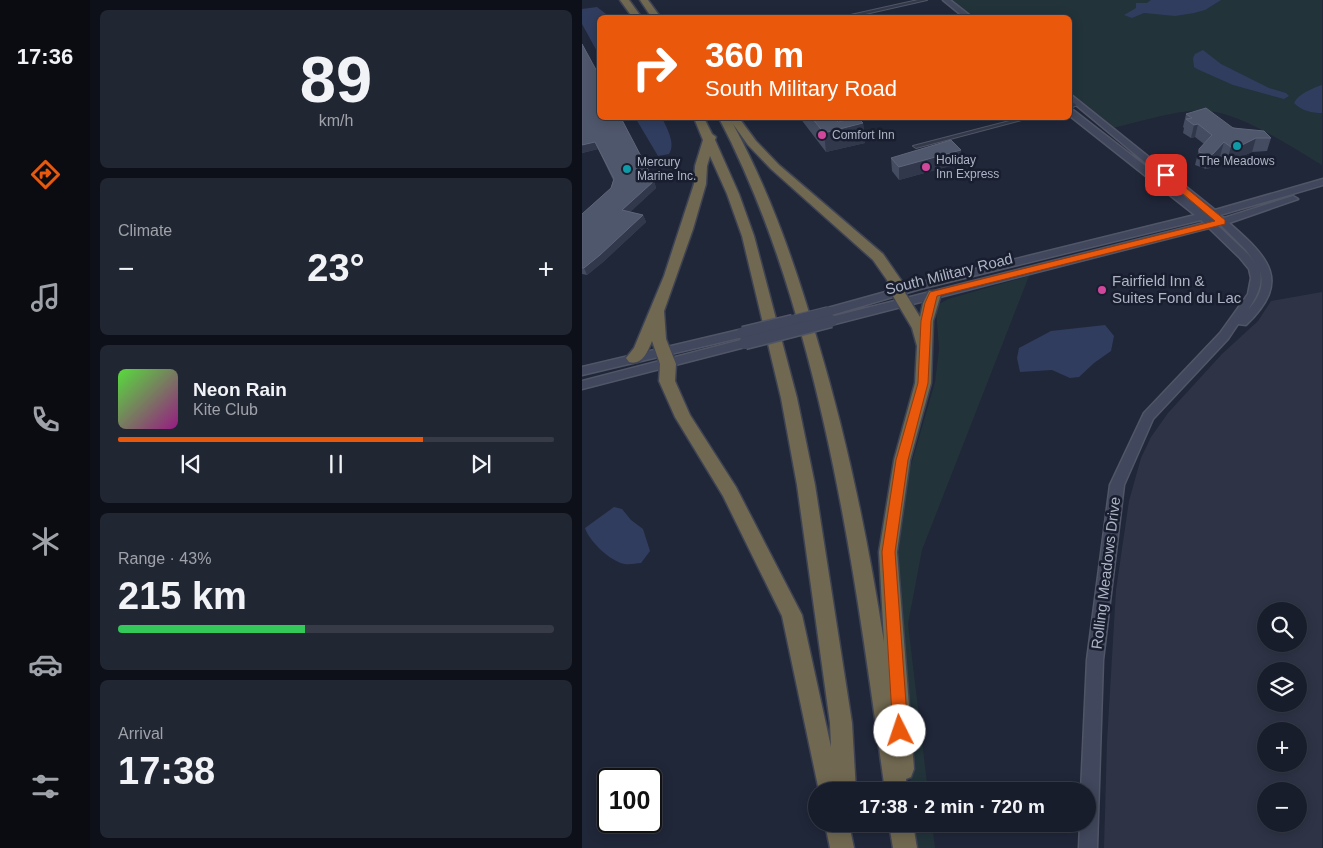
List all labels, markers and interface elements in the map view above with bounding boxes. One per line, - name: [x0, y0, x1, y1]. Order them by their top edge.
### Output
- icon: right: [622, 35, 687, 100]
- text: 360 m: [705, 35, 804, 74]
- text: 89: [300, 43, 372, 116]
- text: 17:36: [17, 44, 73, 69]
- text: South Military Road: [705, 76, 897, 101]
- text: km/h: [319, 112, 353, 129]
- place label: Comfort Inn: [832, 128, 895, 142]
- marker: Comfort Inn: [816, 129, 828, 141]
- marker: The Meadows: [1231, 140, 1243, 152]
- place label: Holiday Inn Express: [936, 153, 999, 181]
- pin: [1145, 154, 1187, 196]
- place label: The Meadows: [1199, 154, 1275, 168]
- place label: Mercury Marine Inc.: [637, 155, 696, 183]
- icon: directions: [28, 157, 63, 192]
- marker: Holiday Inn Express: [920, 161, 932, 173]
- icon: arrive: [1152, 161, 1180, 189]
- marker: Mercury Marine Inc.: [621, 163, 633, 175]
- text: Climate: [118, 222, 172, 239]
- text: 23°: [307, 247, 365, 289]
- street label: South Military Road: [883, 249, 1014, 298]
- text: −: [118, 253, 134, 284]
- text: +: [538, 253, 554, 284]
- place label: Fairfield Inn & Suites Fond du Lac: [1112, 272, 1242, 306]
- icon: music: [28, 280, 63, 315]
- marker: Fairfield Inn & Suites Fond du Lac: [1096, 284, 1108, 296]
- text: Neon Rain: [193, 379, 287, 400]
- text: Kite Club: [193, 401, 258, 418]
- icon: phone: [28, 402, 63, 437]
- icon: previous: [177, 450, 205, 478]
- icon: pause: [322, 450, 350, 478]
- icon: next: [467, 450, 495, 478]
- street label: Rolling Meadows Drive: [1088, 496, 1123, 650]
- icon: climate: [28, 524, 63, 559]
- text: Range · 43%: [118, 550, 211, 567]
- text: 215 km: [118, 575, 247, 617]
- map controls: [1257, 602, 1307, 832]
- button: search: [1257, 602, 1307, 652]
- icon: car: [28, 647, 63, 682]
- button: layers: [1257, 662, 1307, 712]
- position arrow: [873, 704, 925, 756]
- button: +: [1257, 722, 1307, 772]
- text: Arrival: [118, 725, 163, 742]
- text: 17:38: [118, 750, 215, 792]
- speed limit sign: 100: [597, 768, 662, 833]
- icon: filters: [28, 769, 63, 804]
- button: −: [1257, 782, 1307, 832]
- text: 17:38 · 2 min · 720 m: [859, 796, 1045, 817]

